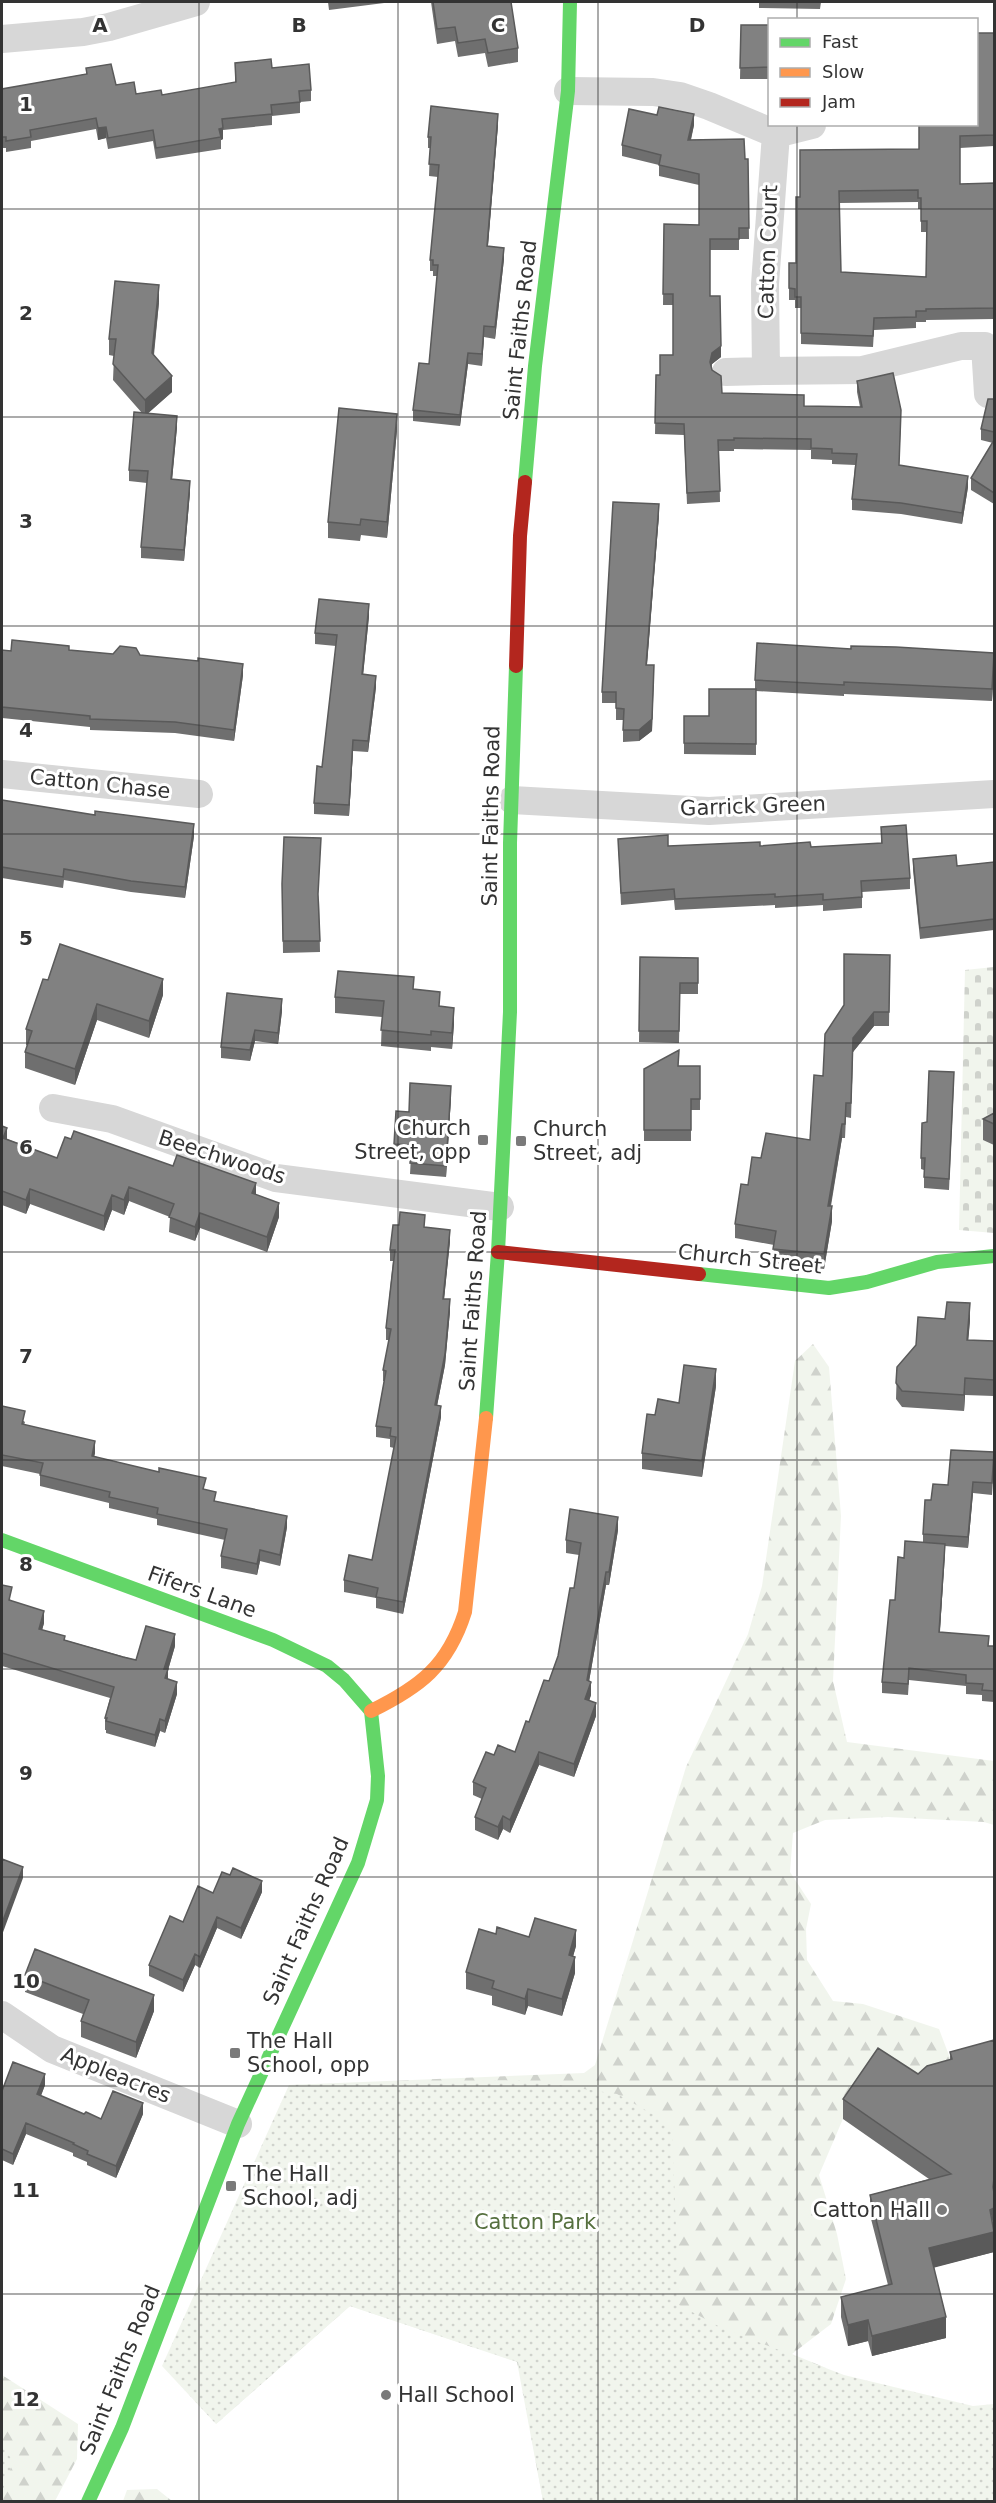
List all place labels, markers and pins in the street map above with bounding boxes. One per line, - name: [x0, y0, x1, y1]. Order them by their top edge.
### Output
- place label: Church Street, opp: [354, 1116, 471, 1164]
- place label: Church Street, adj: [533, 1117, 642, 1165]
- marker: Church Street, opp: [476, 1133, 490, 1147]
- marker: Church Street, adj: [514, 1134, 528, 1148]
- place label: The Hall School, opp: [246, 2029, 370, 2077]
- marker: The Hall School, opp: [228, 2046, 242, 2060]
- place label: The Hall School, adj: [242, 2162, 358, 2210]
- marker: The Hall School, adj: [224, 2179, 238, 2193]
- place label: Catton Hall: [813, 2198, 930, 2222]
- marker: Catton Hall: [935, 2203, 949, 2217]
- place label: Hall School: [398, 2383, 515, 2407]
- marker: Hall School: [379, 2388, 393, 2402]

